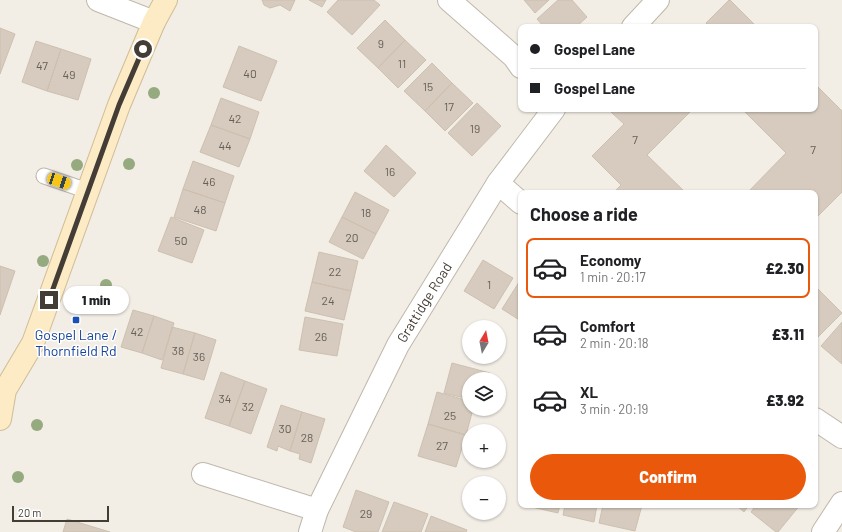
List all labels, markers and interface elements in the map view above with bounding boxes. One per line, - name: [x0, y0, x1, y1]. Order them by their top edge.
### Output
- house number: 9: [378, 36, 384, 50]
- route start: [134, 40, 152, 58]
- text: Gospel Lane: [554, 40, 635, 58]
- house number: 11: [398, 56, 406, 70]
- house number: 47: [36, 58, 48, 72]
- house number: 40: [243, 66, 257, 80]
- house number: 49: [63, 67, 75, 81]
- house number: 15: [423, 79, 433, 93]
- text: Gospel Lane: [554, 79, 635, 97]
- house number: 17: [444, 99, 454, 113]
- house number: 42: [228, 111, 242, 125]
- house number: 19: [470, 121, 480, 135]
- house number: 7: [632, 132, 638, 146]
- house number: 44: [218, 138, 232, 152]
- house number: 7: [810, 142, 816, 156]
- house number: 16: [385, 164, 395, 178]
- car: [46, 171, 72, 191]
- house number: 46: [203, 174, 215, 188]
- house number: 48: [194, 202, 206, 216]
- text: Choose a ride: [530, 203, 638, 225]
- house number: 18: [361, 205, 371, 219]
- house number: 20: [345, 230, 359, 244]
- house number: 50: [175, 233, 187, 247]
- icon: car: [532, 250, 568, 286]
- text: Economy: [580, 251, 641, 269]
- street label: Grattidge Road: [393, 259, 455, 345]
- text: £2.30: [765, 259, 804, 277]
- house number: 22: [329, 264, 341, 278]
- text: 1 min · 20:17: [580, 269, 646, 285]
- house number: 1: [487, 277, 491, 291]
- callout: 1 min: [63, 286, 129, 314]
- route end: [40, 291, 58, 309]
- text: 1 min: [82, 292, 110, 308]
- house number: 24: [321, 293, 335, 307]
- marker: Gospel Lane / Thornfield Rd: [71, 315, 81, 325]
- icon: car: [532, 316, 568, 352]
- text: Comfort: [580, 317, 635, 335]
- north arrow: [462, 320, 506, 364]
- map controls: [462, 320, 506, 520]
- house number: 42: [130, 324, 144, 338]
- text: £3.11: [772, 325, 804, 343]
- place label: Gospel Lane / Thornfield Rd: [35, 326, 117, 359]
- house number: 26: [315, 329, 327, 343]
- text: 2 min · 20:18: [580, 335, 649, 351]
- house number: 38: [172, 343, 184, 357]
- house number: 36: [193, 349, 205, 363]
- button: layers: [462, 372, 506, 416]
- icon: car: [532, 382, 568, 418]
- text: XL: [580, 383, 598, 401]
- house number: 34: [219, 391, 231, 405]
- text: £3.92: [766, 391, 804, 409]
- house number: 32: [242, 399, 254, 413]
- text: 3 min · 20:19: [580, 401, 648, 417]
- house number: 25: [444, 408, 456, 422]
- house number: 30: [279, 421, 291, 435]
- button: +: [462, 424, 506, 468]
- house number: 28: [301, 430, 313, 444]
- house number: 27: [436, 438, 448, 452]
- button: Confirm: [530, 454, 806, 500]
- button: −: [462, 476, 506, 520]
- scale bar: [12, 504, 109, 523]
- text: 20 m: [18, 506, 41, 519]
- house number: 29: [360, 506, 372, 520]

